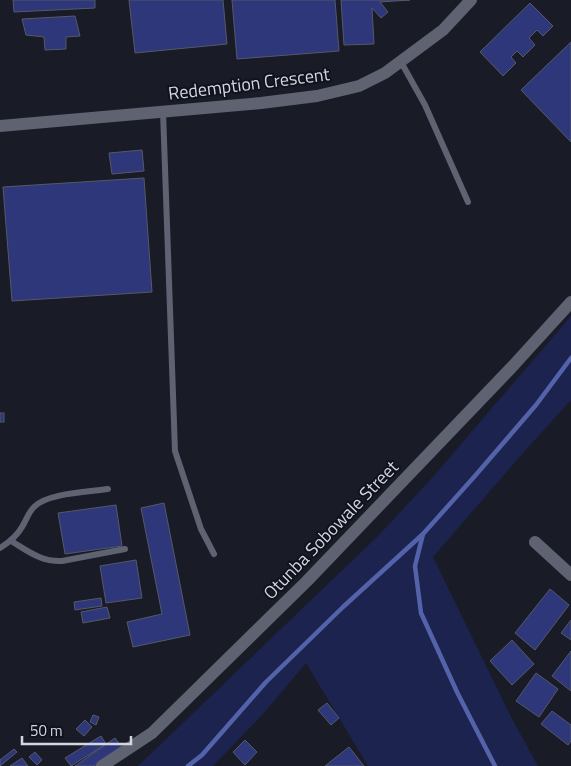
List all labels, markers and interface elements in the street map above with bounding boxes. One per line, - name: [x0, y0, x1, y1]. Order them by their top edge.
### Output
- street label: Redemption Crescent: [167, 60, 332, 107]
- street label: Otunba Sobowale Street: [257, 454, 405, 605]
- scale bar: [22, 714, 131, 746]
- text: 50 m: [30, 719, 63, 742]

